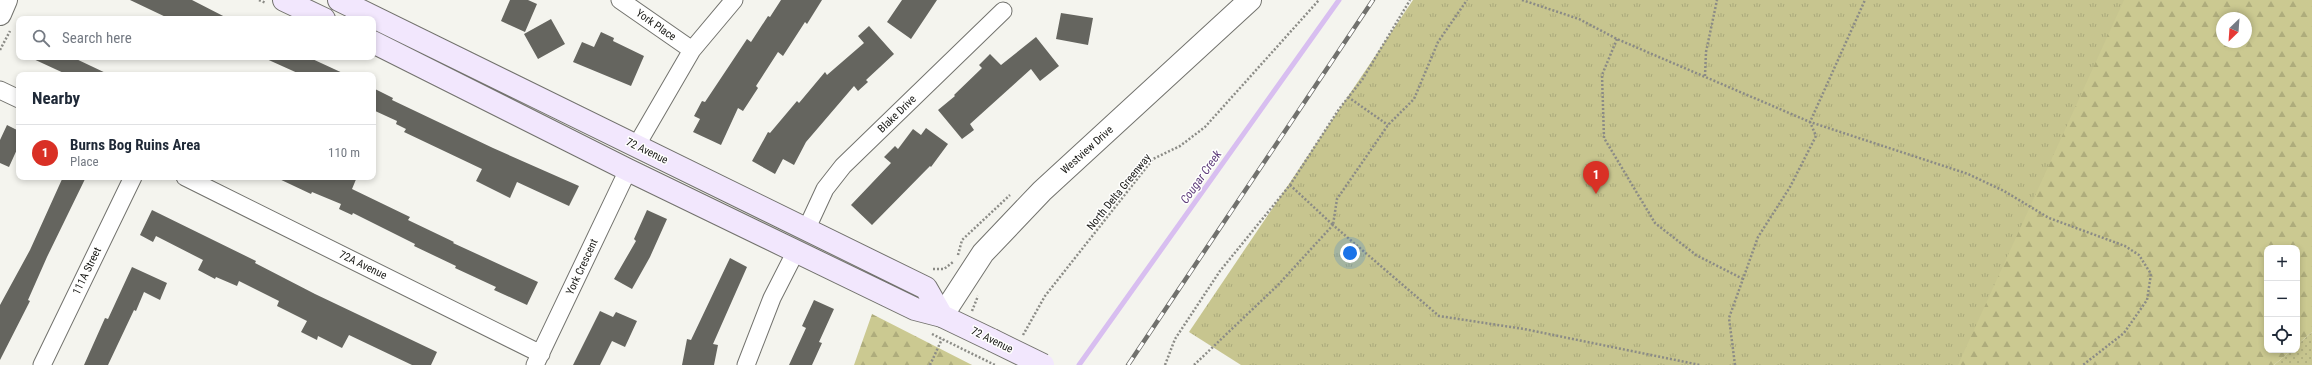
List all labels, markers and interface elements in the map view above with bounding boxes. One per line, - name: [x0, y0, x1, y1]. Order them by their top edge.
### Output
- street label: York Place: [633, 7, 679, 43]
- north arrow: [2216, 12, 2252, 48]
- search box: [16, 16, 376, 60]
- icon: search: [30, 27, 52, 49]
- text: Search here: [62, 29, 132, 47]
- text: Nearby: [32, 88, 80, 108]
- street label: Blake Drive: [875, 93, 919, 135]
- street label: Westview Drive: [1058, 123, 1116, 177]
- street label: 72 Avenue: [624, 135, 670, 167]
- text: Burns Bog Ruins Area: [70, 136, 200, 154]
- text: 1: [42, 145, 48, 160]
- text: 110 m: [328, 145, 360, 160]
- water label: Cougar Creek: [1178, 147, 1225, 206]
- street label: North Delta Greenway: [1084, 151, 1154, 233]
- text: Place: [70, 154, 99, 169]
- pin: 1: [1583, 161, 1609, 194]
- street label: York Crescent: [563, 237, 601, 297]
- your location: [1340, 243, 1360, 263]
- street label: 111A Street: [70, 245, 104, 297]
- map controls: [2264, 245, 2300, 353]
- button: +: [2264, 245, 2300, 281]
- street label: 72A Avenue: [337, 248, 389, 282]
- button: −: [2264, 281, 2300, 317]
- button: locate: [2264, 317, 2300, 353]
- street label: 72 Avenue: [969, 324, 1015, 356]

